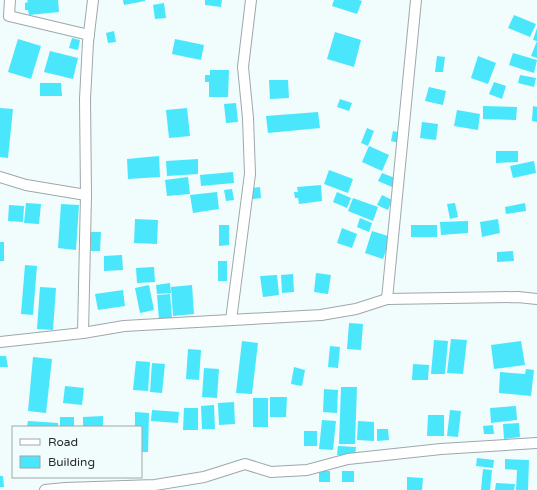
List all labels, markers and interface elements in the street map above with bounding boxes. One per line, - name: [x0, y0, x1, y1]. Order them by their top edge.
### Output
- legend: [12, 426, 142, 478]
- text: Road: [48, 435, 78, 449]
- text: Building: [48, 455, 95, 469]

